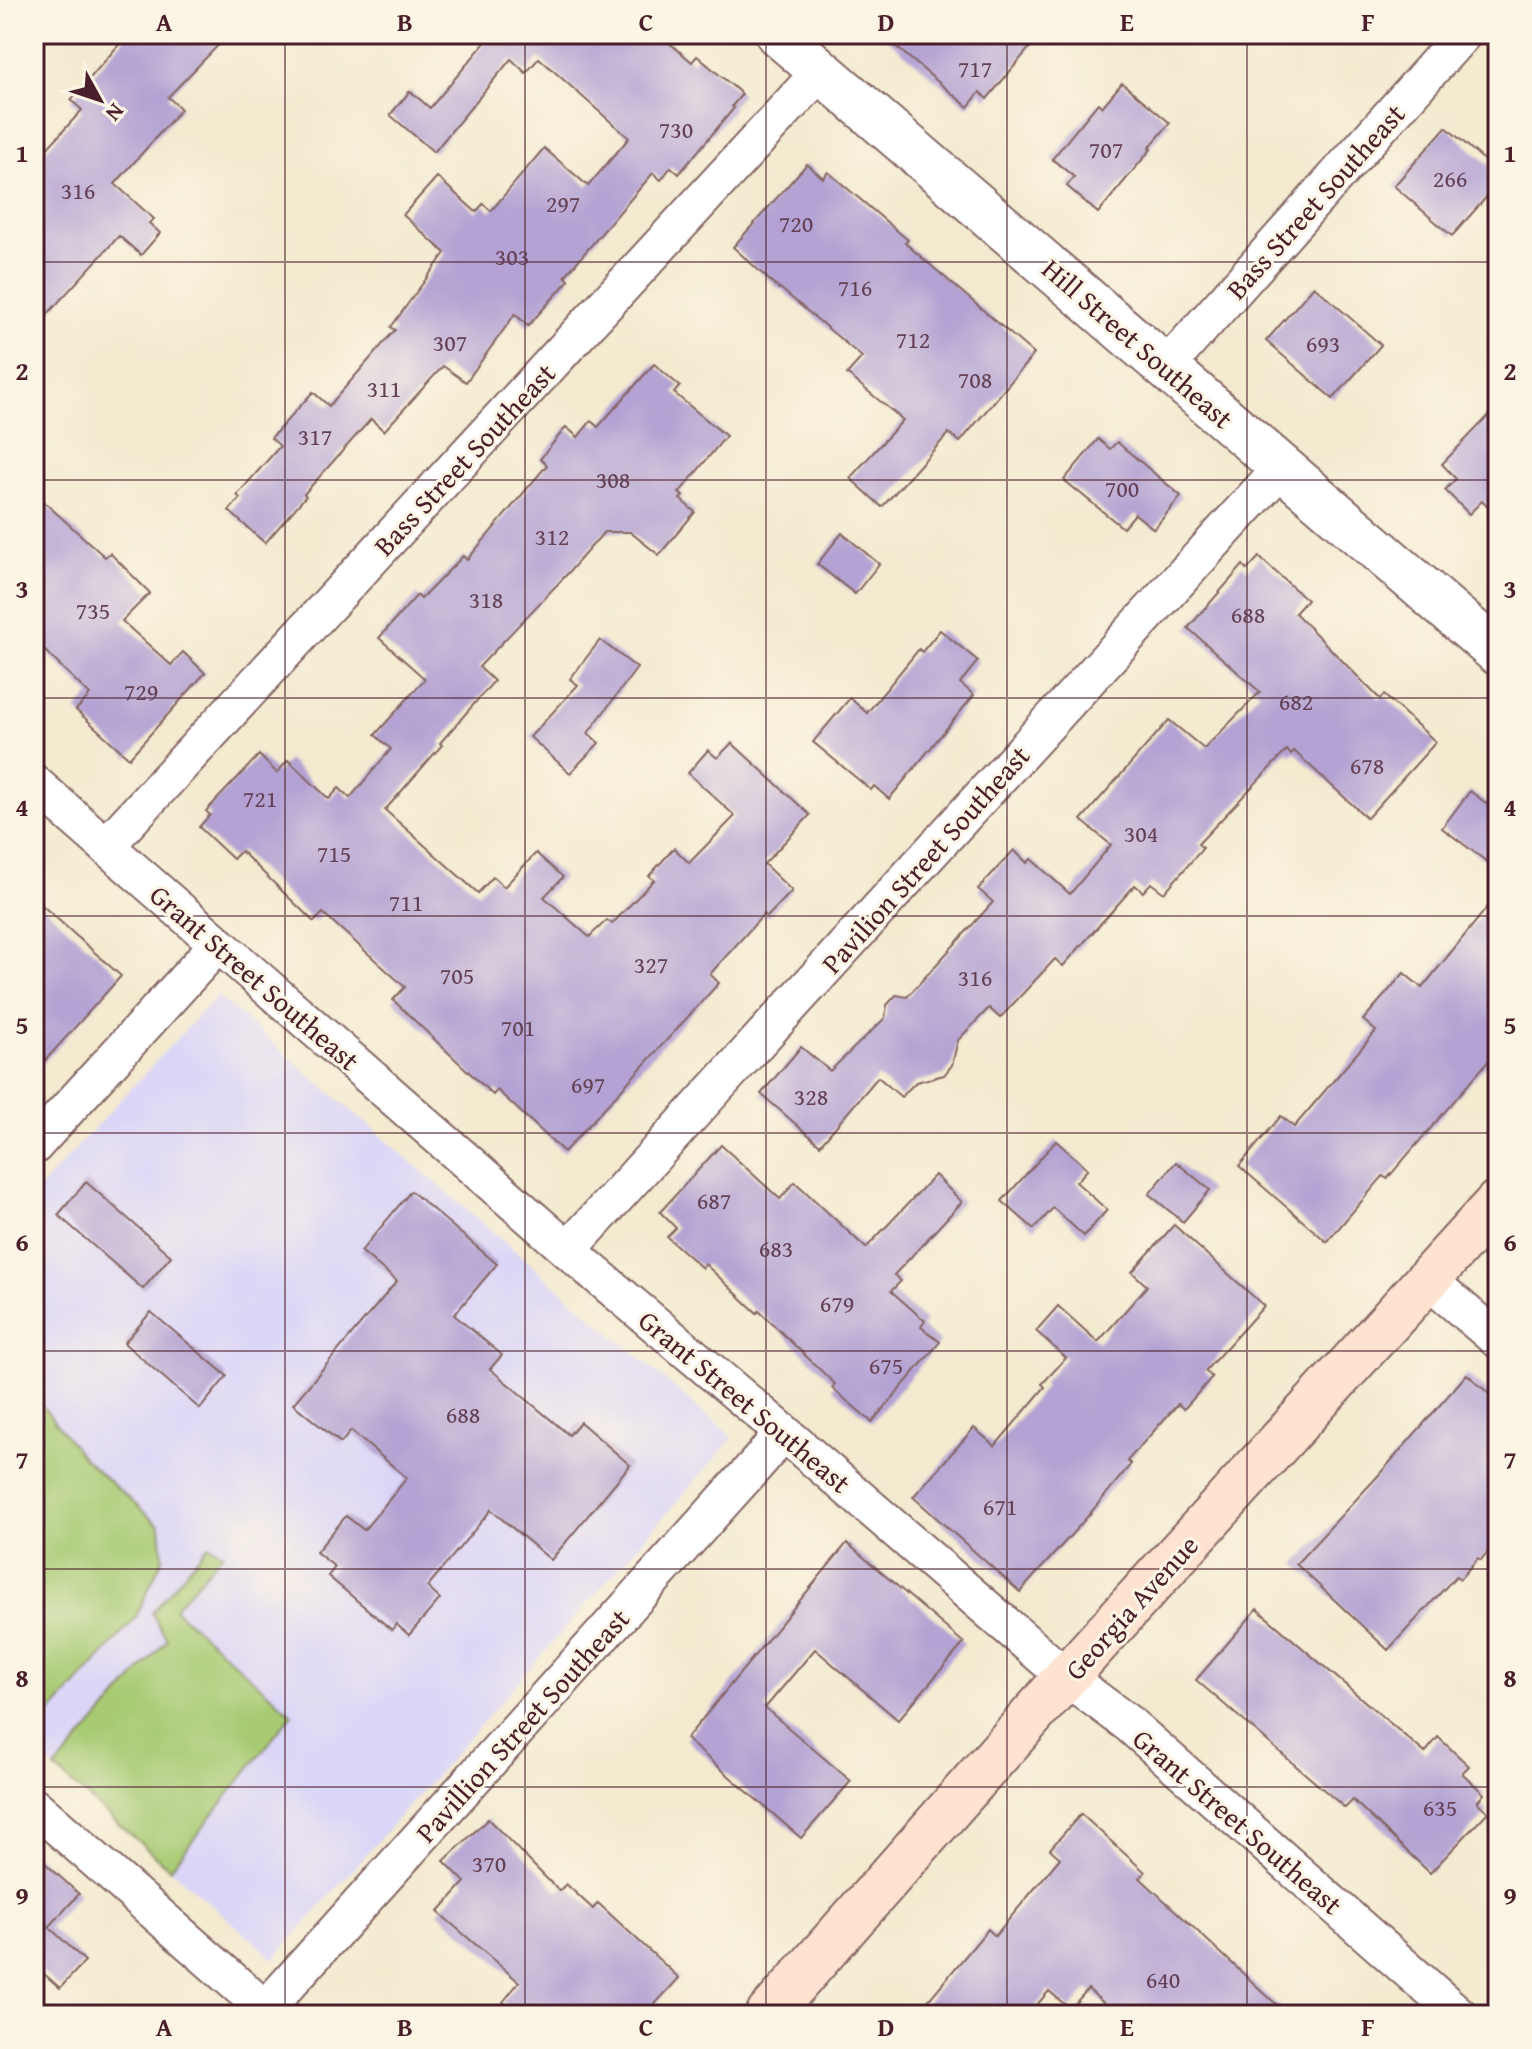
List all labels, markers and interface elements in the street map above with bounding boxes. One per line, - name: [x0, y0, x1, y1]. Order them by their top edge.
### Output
- text: A: [156, 2, 173, 41]
- text: B: [397, 2, 413, 41]
- text: C: [639, 2, 653, 41]
- text: D: [878, 2, 894, 41]
- text: E: [1120, 2, 1134, 41]
- text: F: [1361, 2, 1375, 41]
- house number: 717: [958, 51, 992, 86]
- north arrow: [60, 60, 140, 140]
- street label: Bass Street Southeast: [1216, 94, 1414, 308]
- text: N: [98, 97, 132, 129]
- house number: 730: [659, 112, 693, 147]
- house number: 707: [1089, 132, 1123, 167]
- text: 1: [15, 133, 29, 172]
- text: 1: [1503, 133, 1517, 172]
- house number: 266: [1433, 161, 1467, 196]
- house number: 316: [61, 173, 95, 208]
- house number: 297: [546, 186, 580, 221]
- house number: 720: [779, 206, 813, 241]
- house number: 303: [495, 239, 529, 274]
- street label: Hill Street Southeast: [1033, 248, 1243, 438]
- house number: 716: [838, 270, 872, 305]
- house number: 712: [896, 322, 930, 357]
- house number: 307: [433, 325, 467, 360]
- house number: 693: [1306, 326, 1340, 361]
- text: 2: [15, 351, 29, 390]
- text: 2: [1503, 351, 1517, 390]
- street label: Bass Street Southeast: [364, 353, 565, 565]
- house number: 708: [958, 362, 992, 397]
- house number: 311: [367, 371, 401, 406]
- house number: 317: [298, 419, 332, 454]
- house number: 308: [596, 462, 630, 497]
- house number: 700: [1105, 471, 1139, 506]
- house number: 312: [535, 519, 569, 554]
- text: 3: [15, 569, 29, 608]
- text: 3: [1503, 569, 1517, 608]
- house number: 318: [469, 582, 503, 617]
- house number: 735: [76, 593, 110, 628]
- house number: 688: [1231, 597, 1265, 632]
- house number: 729: [124, 674, 158, 709]
- house number: 682: [1279, 684, 1313, 719]
- street label: Pavilion Street Southeast: [811, 736, 1039, 982]
- house number: 678: [1350, 748, 1384, 783]
- house number: 721: [243, 781, 277, 816]
- text: 4: [15, 787, 29, 826]
- text: 4: [1503, 787, 1517, 826]
- house number: 304: [1124, 816, 1158, 851]
- house number: 715: [317, 836, 351, 871]
- street label: Grant Street Southeast: [141, 874, 369, 1080]
- house number: 711: [389, 885, 423, 920]
- house number: 327: [634, 947, 668, 982]
- house number: 705: [440, 958, 474, 993]
- house number: 316: [958, 960, 992, 995]
- text: 5: [15, 1005, 29, 1044]
- text: 5: [1503, 1005, 1517, 1044]
- house number: 701: [501, 1010, 535, 1045]
- house number: 697: [571, 1067, 605, 1102]
- house number: 328: [794, 1079, 828, 1114]
- house number: 687: [697, 1183, 731, 1218]
- text: 6: [15, 1222, 29, 1261]
- text: 6: [1503, 1222, 1517, 1261]
- house number: 683: [759, 1231, 793, 1266]
- house number: 679: [820, 1286, 854, 1321]
- street label: Grant Street Southeast: [630, 1300, 860, 1502]
- house number: 675: [869, 1348, 903, 1383]
- house number: 688: [446, 1397, 480, 1432]
- text: 7: [15, 1440, 29, 1479]
- text: 7: [1503, 1440, 1517, 1479]
- house number: 671: [983, 1489, 1017, 1524]
- street label: Georgia Avenue: [1055, 1525, 1207, 1689]
- street label: Pavillion Street Southeast: [406, 1599, 639, 1851]
- text: 8: [15, 1658, 29, 1697]
- text: 8: [1503, 1658, 1517, 1697]
- street label: Grant Street Southeast: [1124, 1718, 1352, 1924]
- house number: 635: [1423, 1790, 1457, 1825]
- house number: 370: [472, 1846, 506, 1881]
- text: 9: [15, 1876, 29, 1915]
- text: 9: [1503, 1876, 1517, 1915]
- house number: 640: [1146, 1962, 1180, 1997]
- text: A: [156, 2007, 173, 2046]
- text: B: [397, 2007, 413, 2046]
- text: C: [639, 2007, 653, 2046]
- text: D: [878, 2007, 894, 2046]
- text: E: [1120, 2007, 1134, 2046]
- text: F: [1361, 2007, 1375, 2046]

